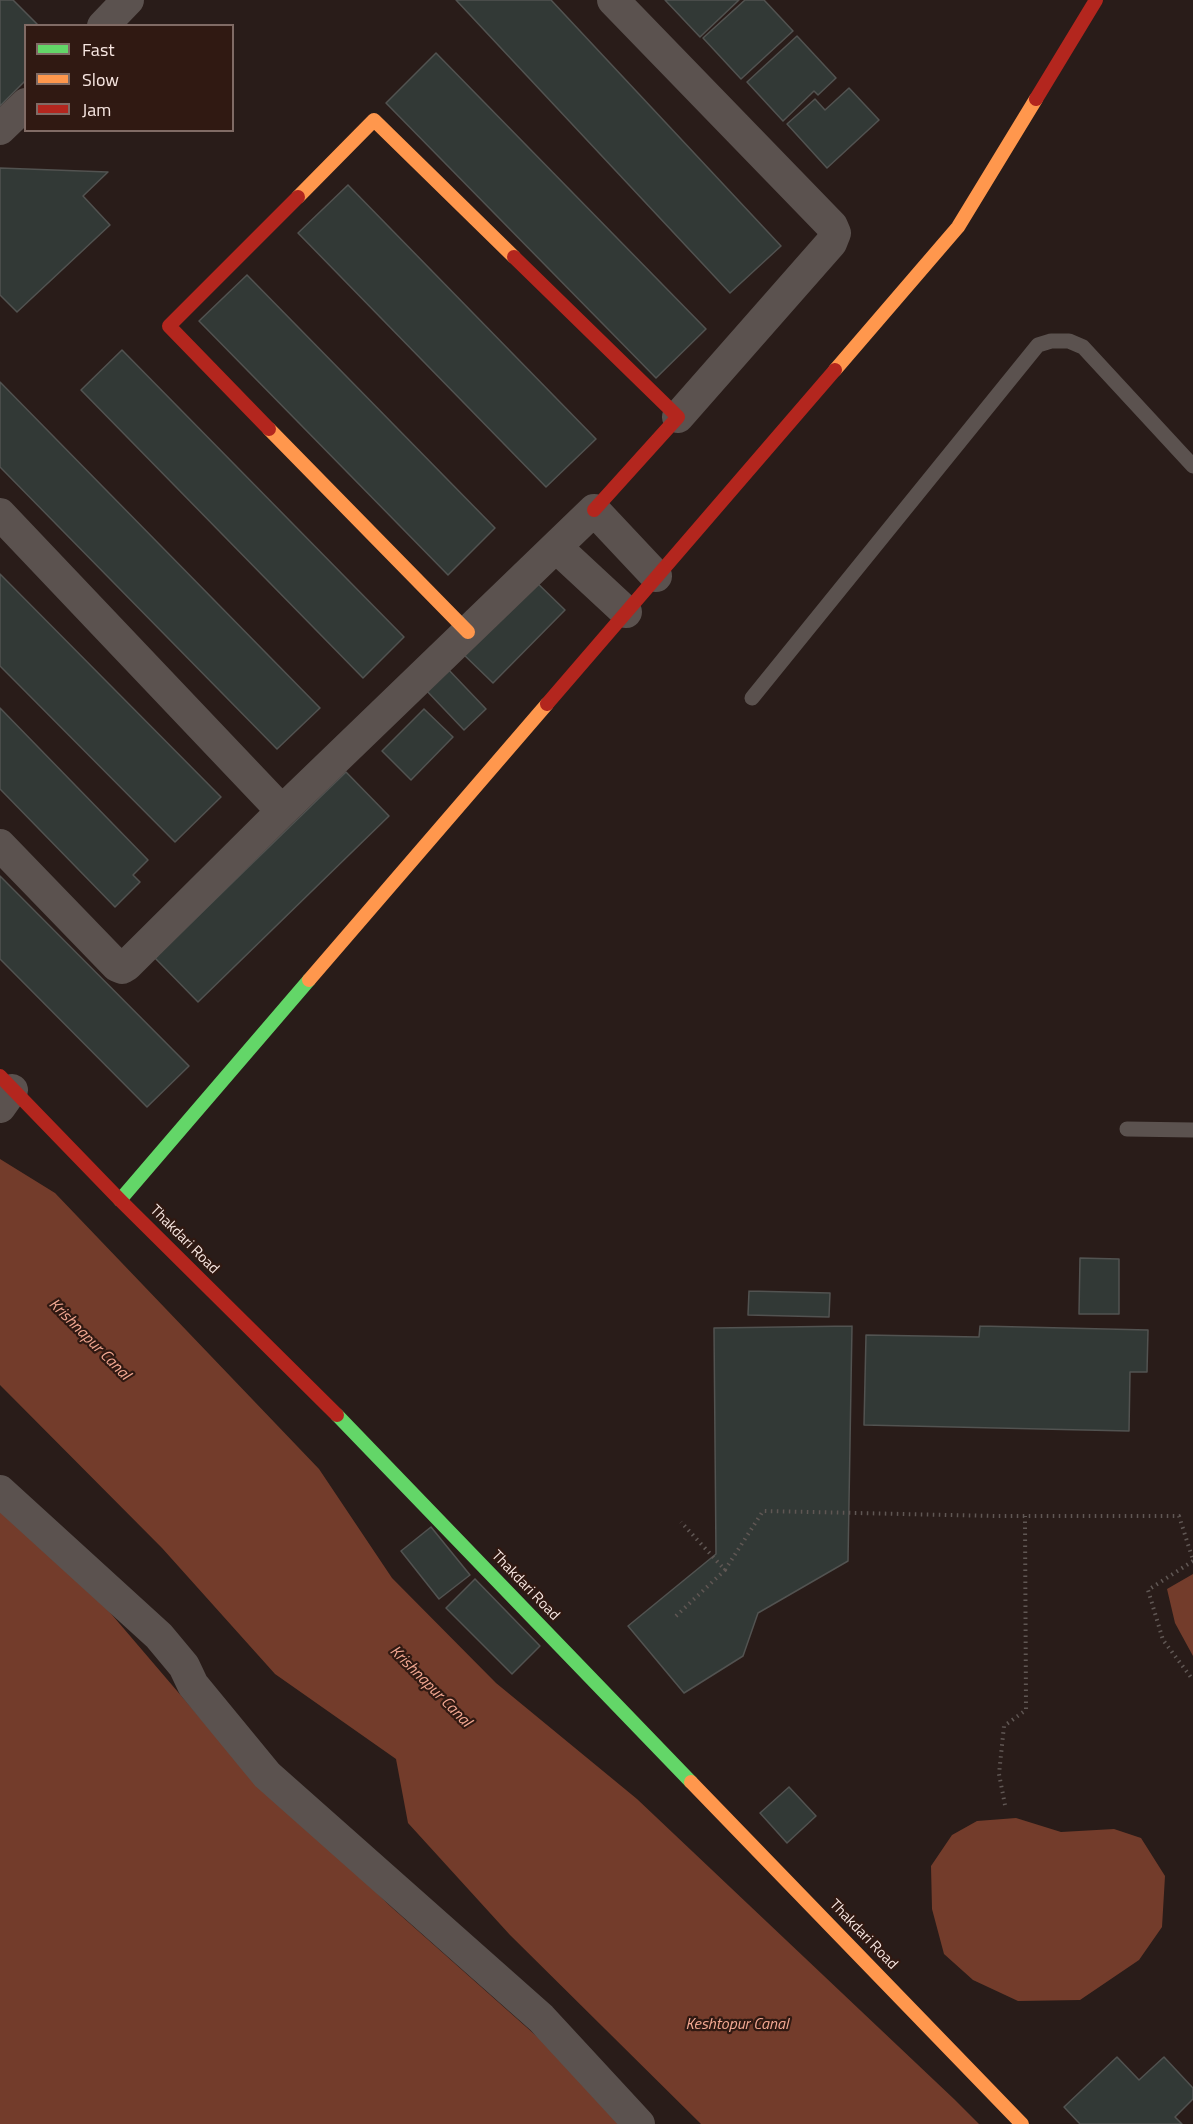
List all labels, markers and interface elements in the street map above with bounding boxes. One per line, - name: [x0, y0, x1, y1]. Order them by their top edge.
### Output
- legend: [24, 24, 234, 132]
- text: Fast: [82, 36, 115, 63]
- text: Slow: [82, 66, 119, 93]
- text: Jam: [82, 96, 111, 123]
- street label: Thakdari Road: [146, 1202, 222, 1278]
- water label: Krishnapur Canal: [44, 1295, 134, 1385]
- street label: Thakdari Road: [487, 1547, 563, 1625]
- water label: Krishnapur Canal: [385, 1642, 475, 1732]
- street label: Thakdari Road: [825, 1896, 901, 1974]
- water label: Keshtopur Canal: [686, 2015, 788, 2035]

